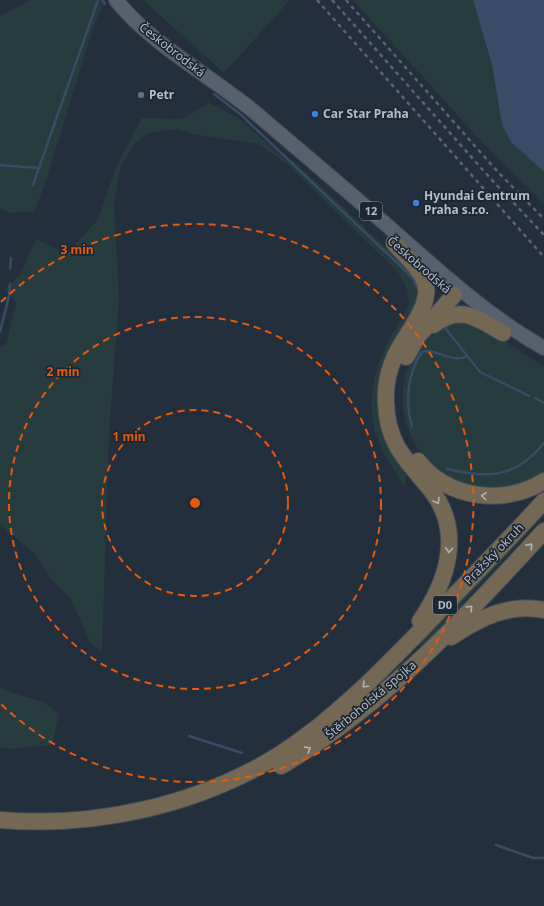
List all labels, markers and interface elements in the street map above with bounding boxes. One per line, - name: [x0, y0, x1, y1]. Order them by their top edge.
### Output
- street label: Českobrodská: [136, 18, 209, 81]
- place label: Petr: [149, 86, 175, 103]
- marker: Petr: [136, 90, 146, 100]
- place label: Car Star Praha: [323, 105, 409, 122]
- marker: Car Star Praha: [310, 109, 320, 119]
- place label: Hyundai Centrum Praha s.r.o.: [424, 187, 530, 218]
- marker: Hyundai Centrum Praha s.r.o.: [411, 198, 421, 208]
- road number: 12: [360, 202, 382, 220]
- street label: Českobrodská: [384, 232, 455, 297]
- text: 3 min: [60, 241, 94, 258]
- text: 2 min: [46, 363, 80, 380]
- text: 1 min: [112, 428, 146, 445]
- one-way arrow: [481, 491, 487, 500]
- centre of rings: [188, 496, 202, 510]
- one-way arrow: [433, 497, 440, 504]
- street label: Pražský okruh: [460, 519, 527, 588]
- one-way arrow: [525, 543, 533, 551]
- one-way arrow: [444, 547, 453, 553]
- road number: D0: [433, 596, 457, 614]
- one-way arrow: [465, 605, 473, 613]
- street label: Štěrboholská spojka: [322, 657, 420, 743]
- one-way arrow: [363, 680, 370, 687]
- one-way arrow: [304, 746, 311, 754]

